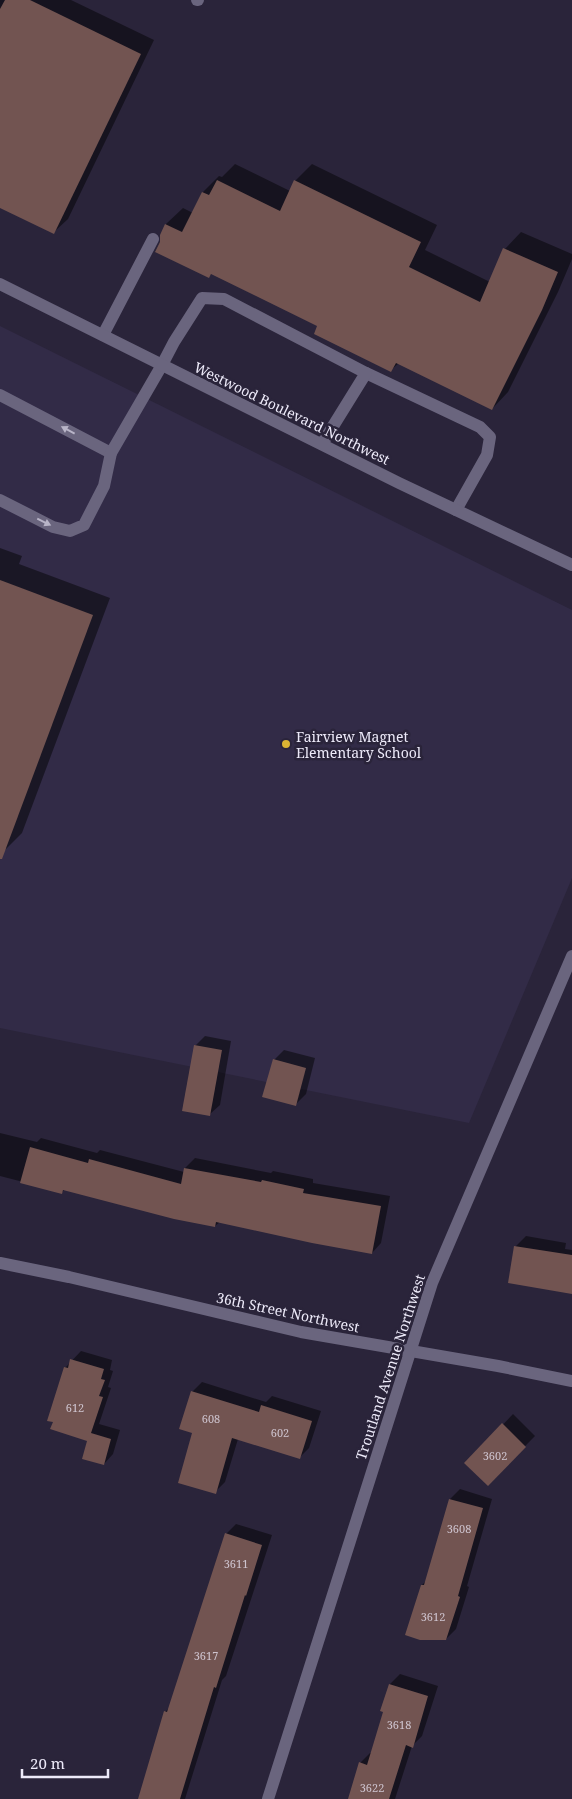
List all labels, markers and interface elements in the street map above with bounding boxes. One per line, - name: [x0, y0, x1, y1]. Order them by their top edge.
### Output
- street label: Westwood Boulevard Northwest: [191, 357, 393, 469]
- one-way arrow: [60, 426, 75, 434]
- one-way arrow: [37, 518, 51, 526]
- place label: Fairview Magnet Elementary School: [296, 727, 422, 762]
- marker: Fairview Magnet Elementary School: [280, 738, 292, 750]
- street label: Troutland Avenue Northwest: [351, 1272, 429, 1462]
- street label: 36th Street Northwest: [215, 1288, 361, 1336]
- house number: 612: [66, 1400, 84, 1415]
- house number: 608: [202, 1411, 220, 1426]
- house number: 602: [271, 1425, 289, 1440]
- house number: 3602: [483, 1448, 507, 1463]
- house number: 3608: [447, 1521, 471, 1536]
- house number: 3611: [224, 1556, 248, 1571]
- house number: 3612: [421, 1609, 445, 1624]
- house number: 3617: [194, 1648, 218, 1663]
- house number: 3618: [387, 1717, 411, 1732]
- scale bar: [22, 1746, 109, 1778]
- text: 20 m: [30, 1753, 65, 1773]
- house number: 3622: [360, 1780, 384, 1795]

